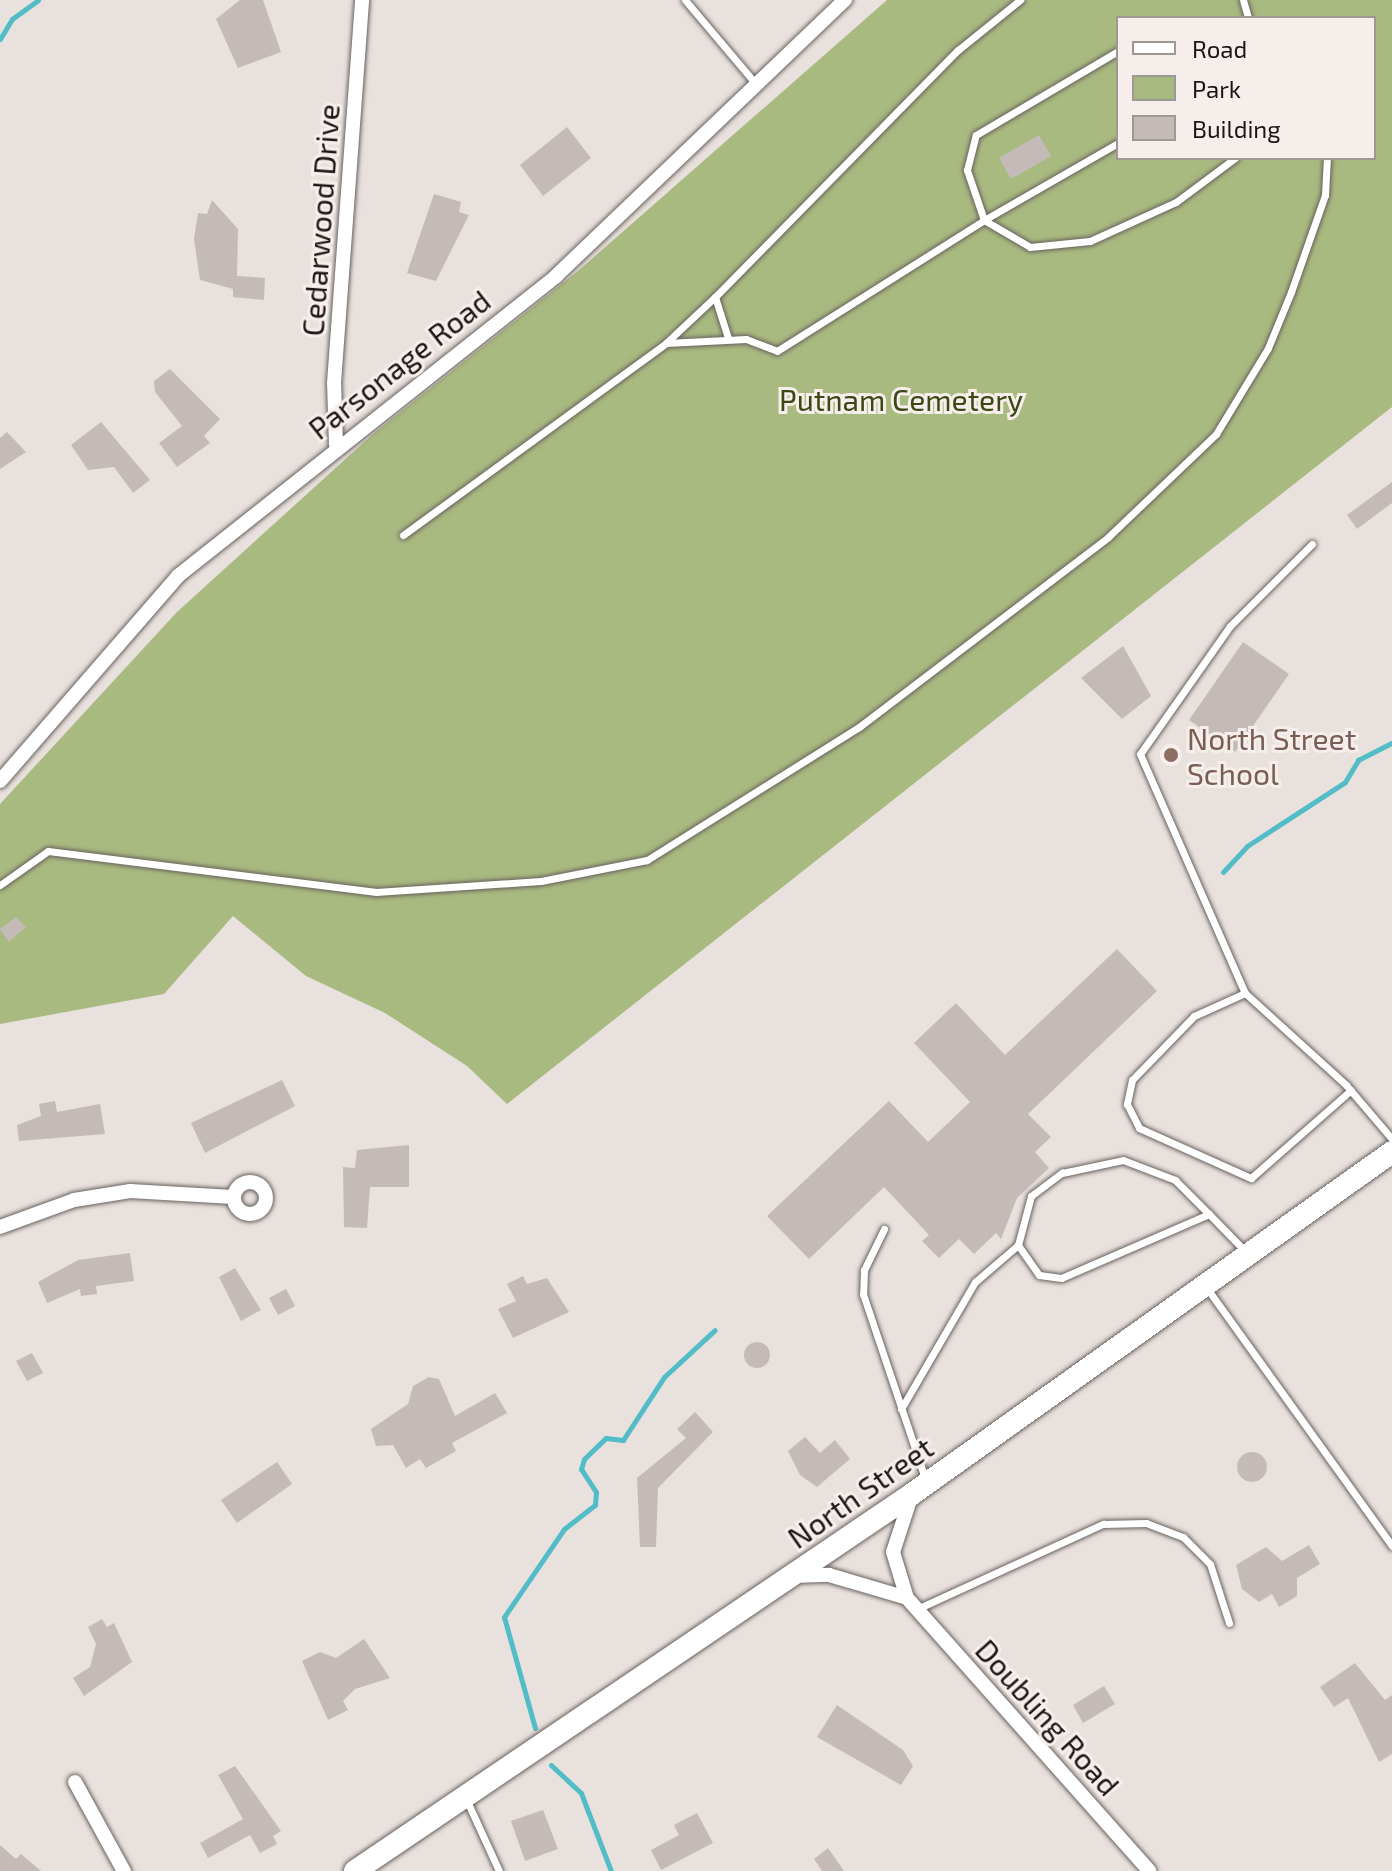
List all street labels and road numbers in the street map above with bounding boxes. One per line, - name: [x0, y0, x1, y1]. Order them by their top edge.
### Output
- street label: Cedarwood Drive: [294, 103, 346, 337]
- street label: Parsonage Road: [301, 282, 497, 446]
- street label: North Street: [780, 1429, 940, 1555]
- street label: Doubling Road: [969, 1632, 1127, 1802]

